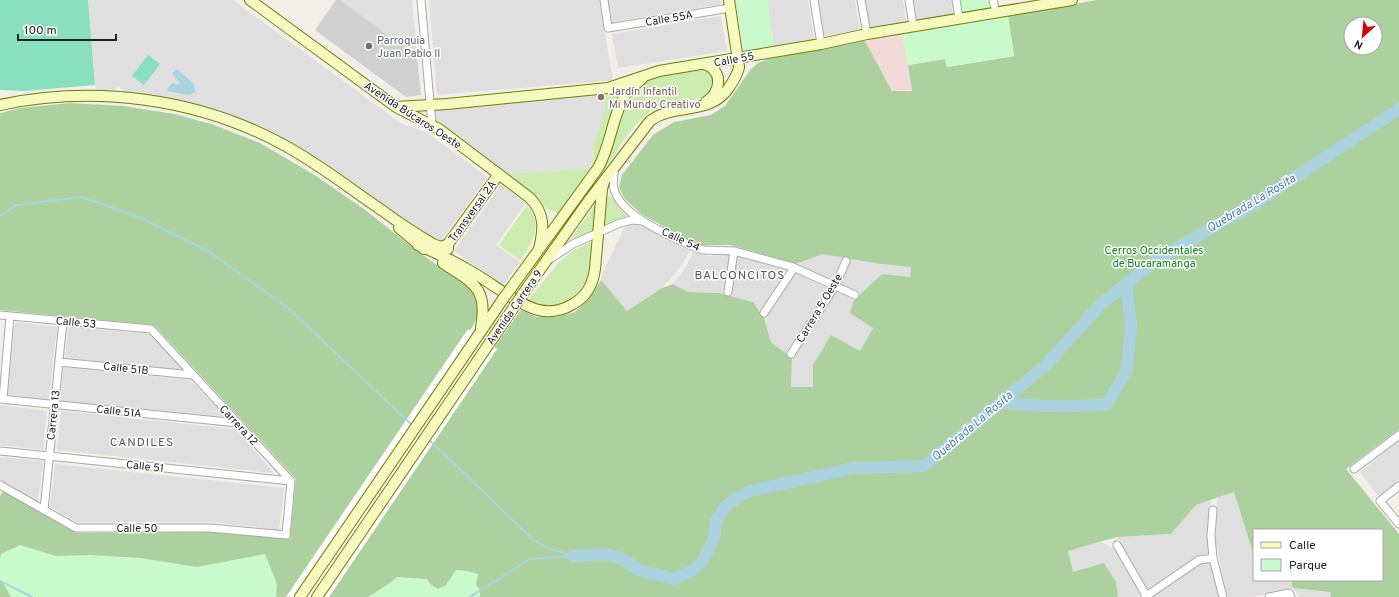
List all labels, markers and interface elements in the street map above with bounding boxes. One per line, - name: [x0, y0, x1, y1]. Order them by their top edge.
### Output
- street label: Calle 55A: [644, 8, 694, 30]
- scale bar: [18, 16, 116, 42]
- north arrow: [1343, 16, 1383, 56]
- text: 100 m: [24, 23, 57, 39]
- place label: Parroquia Juan Pablo II: [377, 34, 440, 61]
- text: N: [1352, 36, 1366, 52]
- marker: Parroquia Juan Pablo II: [364, 41, 374, 51]
- street label: Calle 55: [713, 50, 756, 70]
- street label: Avenida Búcaros Oeste: [361, 79, 464, 153]
- place label: Jardín Infantil Mi Mundo Creativo: [609, 85, 701, 112]
- marker: Jardín Infantil Mi Mundo Creativo: [596, 92, 606, 102]
- water label: Quebrada La Rosita: [1204, 171, 1300, 237]
- street label: Transversal 2A: [446, 178, 500, 245]
- street label: Calle 54: [659, 225, 702, 255]
- park label: Cerros Occidentales de Bucaramanga: [1105, 244, 1203, 271]
- street label: Avenida Carrera 9: [484, 267, 546, 348]
- district label: BALCONCITOS: [694, 268, 786, 284]
- street label: Carrera 5 Oeste: [794, 271, 846, 346]
- street label: Calle 53: [55, 314, 97, 332]
- street label: Calle 51B: [103, 360, 149, 378]
- water label: Quebrada La Rosita: [929, 388, 1017, 465]
- street label: Carrera 13: [44, 389, 64, 441]
- street label: Carrera 12: [216, 402, 261, 449]
- street label: Calle 51A: [96, 403, 142, 421]
- district label: CANDILES: [110, 435, 174, 451]
- street label: Calle 51: [125, 458, 165, 476]
- street label: Calle 50: [116, 522, 158, 536]
- legend: [1253, 529, 1383, 581]
- text: Calle: [1289, 538, 1316, 554]
- text: Parque: [1289, 558, 1327, 574]

